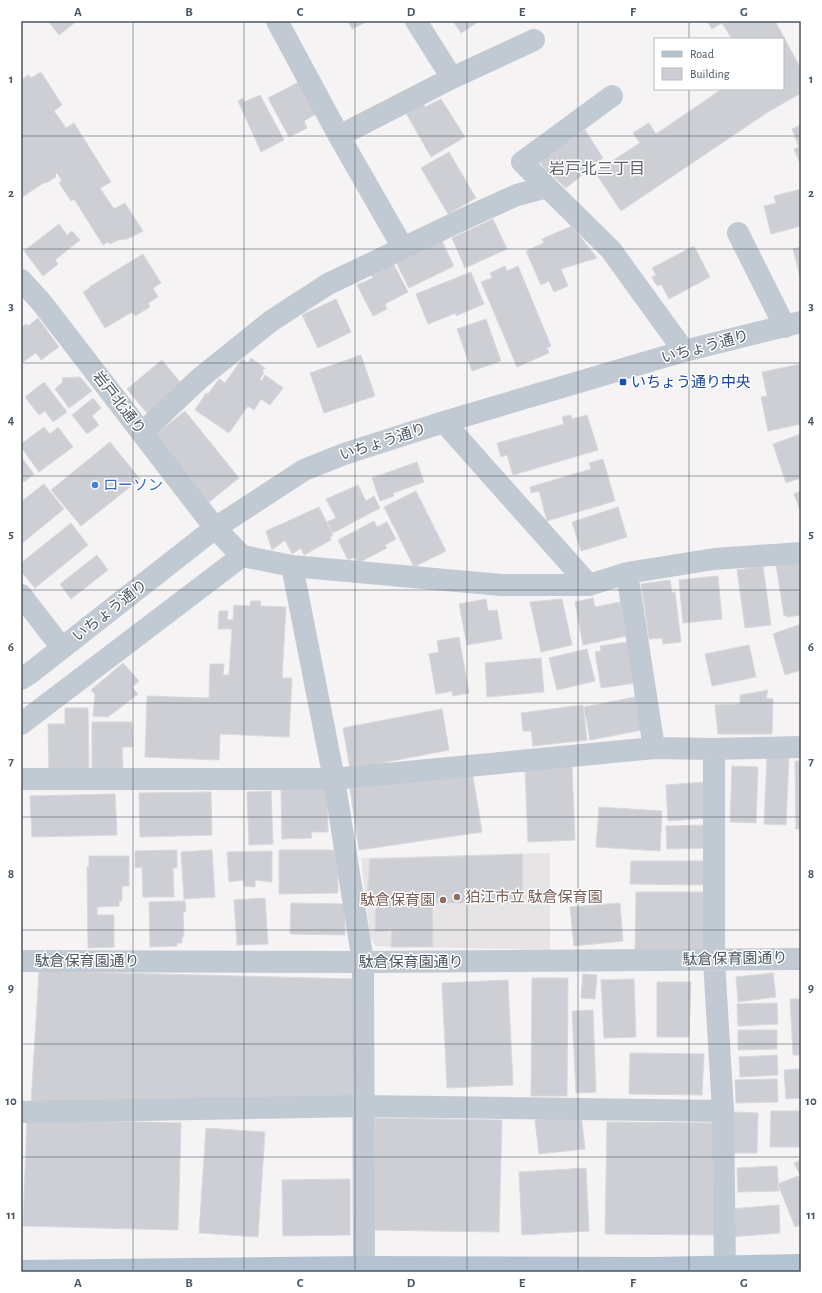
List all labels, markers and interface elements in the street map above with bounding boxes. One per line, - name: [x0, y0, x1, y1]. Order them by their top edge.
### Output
- text: A: [74, 6, 82, 19]
- text: B: [185, 6, 193, 19]
- text: C: [297, 6, 304, 19]
- text: D: [407, 6, 416, 19]
- text: E: [519, 6, 526, 19]
- text: F: [630, 6, 637, 19]
- text: G: [740, 6, 748, 19]
- legend: [654, 38, 784, 90]
- text: Road: [690, 48, 714, 60]
- text: Building: [690, 68, 730, 80]
- text: 1: [9, 73, 13, 86]
- text: 1: [809, 73, 813, 86]
- district label: 岩戸北三丁目: [549, 160, 645, 177]
- text: 2: [8, 187, 14, 200]
- text: 2: [808, 187, 814, 200]
- text: 3: [8, 300, 14, 313]
- text: 3: [808, 300, 814, 313]
- street label: いちょう通り: [659, 327, 750, 366]
- street label: 岩戸北通り: [90, 368, 150, 437]
- place label: いちょう通り中央: [631, 374, 751, 390]
- marker: いちょう通り中央: [618, 377, 628, 387]
- text: 4: [8, 414, 15, 427]
- text: 4: [808, 414, 815, 427]
- street label: いちょう通り: [338, 420, 428, 463]
- place label: ローソン: [103, 478, 163, 493]
- marker: ローソン: [90, 480, 100, 490]
- text: 5: [8, 528, 14, 541]
- text: 5: [808, 528, 814, 541]
- street label: いちょう通り: [69, 577, 150, 645]
- text: 6: [8, 641, 14, 654]
- text: 6: [808, 641, 814, 654]
- text: 7: [8, 755, 14, 768]
- text: 7: [808, 755, 814, 768]
- text: 8: [8, 868, 14, 881]
- text: 8: [808, 868, 814, 881]
- place label: 狛江市立 駄倉保育園: [465, 889, 602, 905]
- place label: 駄倉保育園: [360, 892, 435, 908]
- marker: 狛江市立 駄倉保育園: [452, 892, 462, 902]
- marker: 駄倉保育園: [438, 895, 448, 905]
- street label: 駄倉保育園通り: [682, 950, 788, 967]
- street label: 駄倉保育園通り: [34, 953, 140, 969]
- street label: 駄倉保育園通り: [358, 954, 464, 970]
- text: 9: [8, 982, 14, 995]
- text: 9: [808, 982, 814, 995]
- text: 10: [5, 1095, 17, 1108]
- text: 10: [805, 1095, 817, 1108]
- text: 11: [6, 1209, 16, 1222]
- text: 11: [806, 1209, 816, 1222]
- text: A: [74, 1277, 82, 1290]
- text: B: [185, 1277, 193, 1290]
- text: C: [297, 1277, 304, 1290]
- text: D: [407, 1277, 416, 1290]
- text: E: [519, 1277, 526, 1290]
- text: F: [630, 1277, 637, 1290]
- text: G: [740, 1277, 748, 1290]

